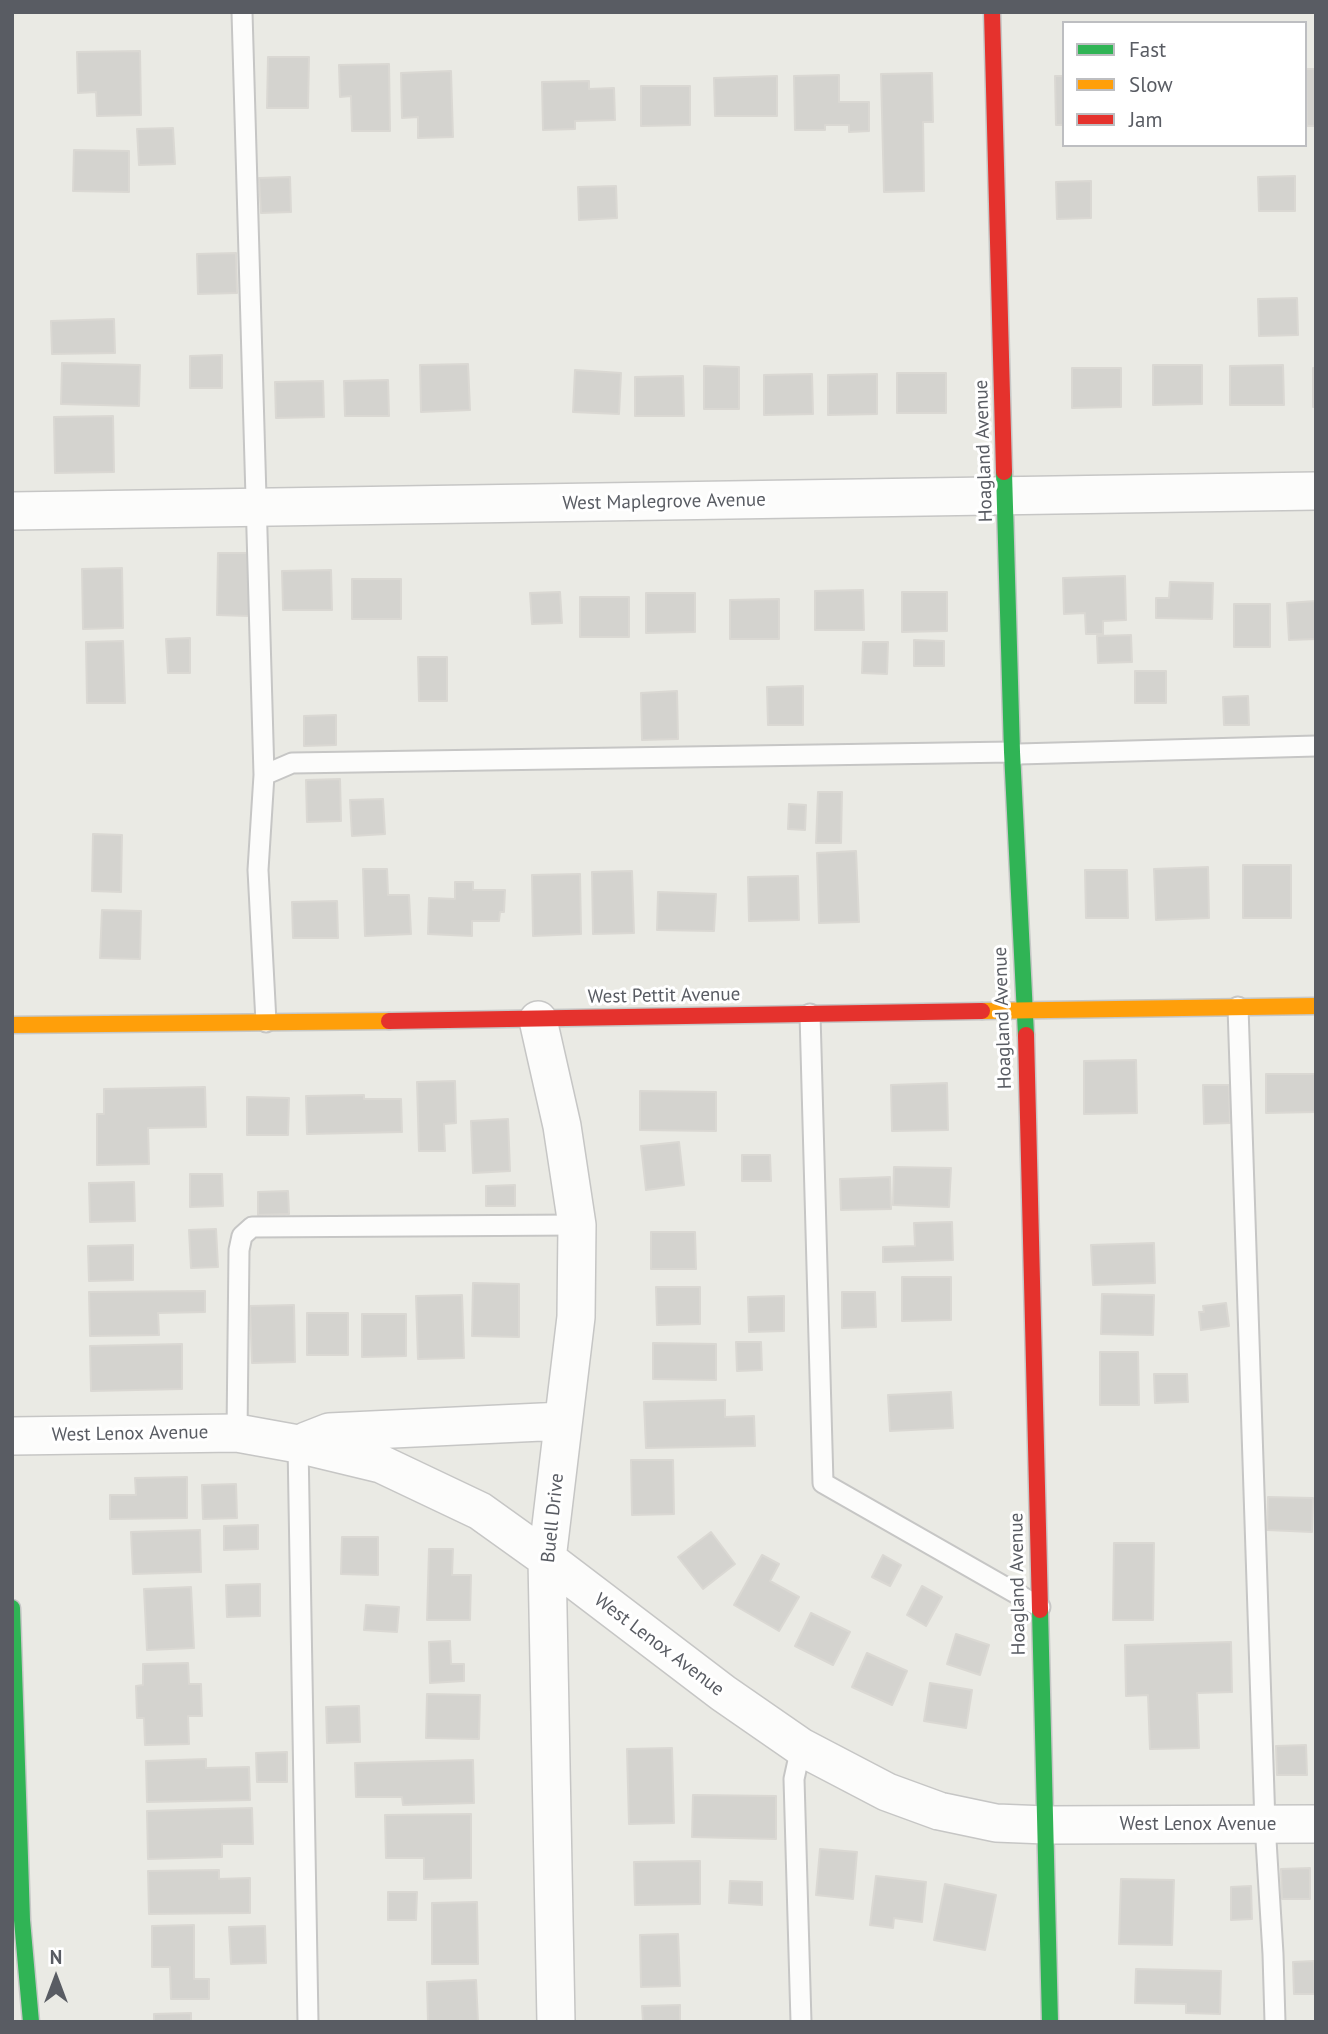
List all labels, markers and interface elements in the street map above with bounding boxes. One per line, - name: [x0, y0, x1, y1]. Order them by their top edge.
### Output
- legend: [1062, 21, 1307, 147]
- text: Fast: [1129, 36, 1166, 63]
- text: Slow: [1129, 71, 1173, 98]
- text: Jam: [1129, 106, 1163, 133]
- street label: Hoagland Avenue: [970, 379, 998, 523]
- street label: West Maplegrove Avenue: [562, 489, 766, 515]
- street label: Hoagland Avenue: [989, 946, 1017, 1090]
- street label: West Pettit Avenue: [588, 983, 740, 1009]
- street label: West Lenox Avenue: [51, 1421, 209, 1447]
- street label: Buell Drive: [537, 1472, 569, 1564]
- street label: Hoagland Avenue: [1005, 1513, 1031, 1655]
- street label: West Lenox Avenue: [590, 1589, 728, 1701]
- street label: West Lenox Avenue: [1120, 1814, 1276, 1836]
- north arrow: [21, 1943, 91, 2013]
- text: N: [50, 1945, 62, 1969]

